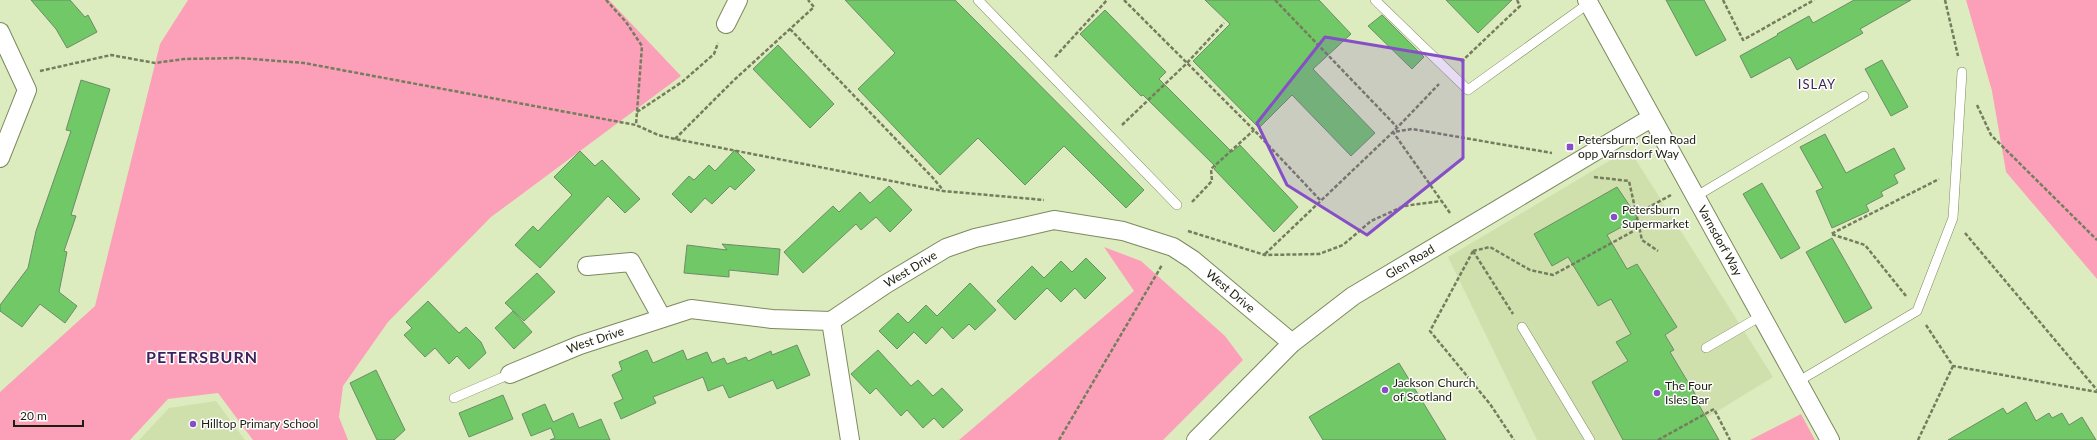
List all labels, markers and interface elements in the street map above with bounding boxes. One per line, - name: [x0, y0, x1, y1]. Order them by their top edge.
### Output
- district label: ISLAY: [1798, 76, 1836, 92]
- place label: Petersburn, Glen Road opp Varnsdorf Way: [1578, 132, 1696, 161]
- marker: Petersburn, Glen Road opp Varnsdorf Way: [1565, 142, 1575, 152]
- place label: Petersburn Supermarket: [1622, 202, 1690, 231]
- street label: Varnsdorf Way: [1695, 203, 1746, 279]
- marker: Petersburn Supermarket: [1609, 212, 1619, 222]
- street label: Glen Road: [1383, 241, 1437, 282]
- street label: West Drive: [881, 247, 940, 291]
- street label: West Drive: [1203, 266, 1258, 316]
- street label: West Drive: [565, 323, 626, 357]
- district label: PETERSBURN: [146, 347, 258, 366]
- place label: Jackson Church of Scotland: [1393, 375, 1475, 404]
- place label: The Four Isles Bar: [1665, 378, 1713, 407]
- marker: Jackson Church of Scotland: [1380, 385, 1390, 395]
- marker: The Four Isles Bar: [1652, 388, 1662, 398]
- scale bar: [14, 402, 83, 428]
- text: 20 m: [20, 408, 47, 423]
- place label: Hilltop Primary School: [201, 416, 318, 431]
- marker: Hilltop Primary School: [188, 419, 198, 429]

